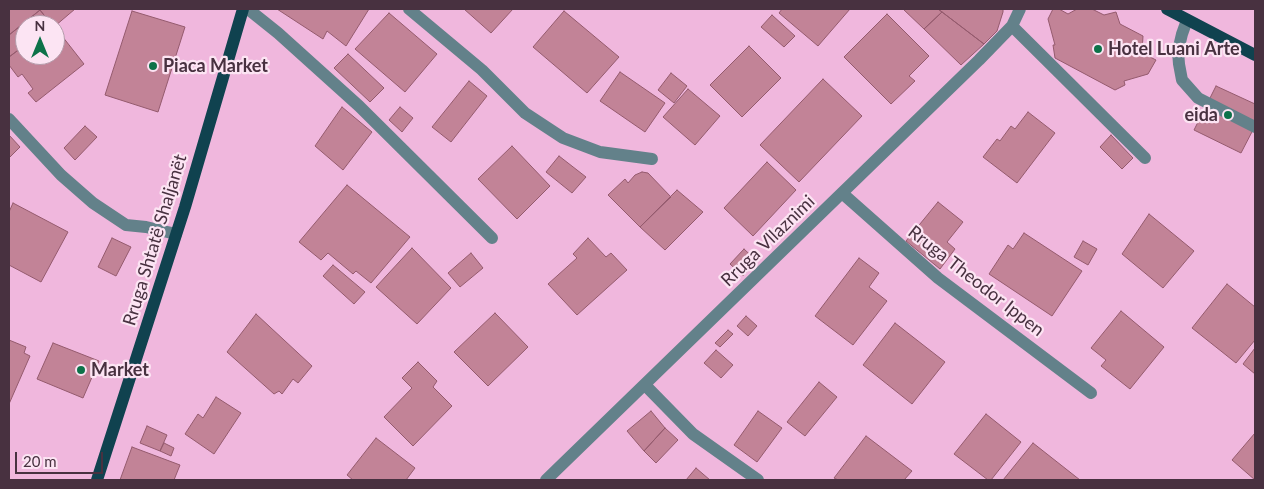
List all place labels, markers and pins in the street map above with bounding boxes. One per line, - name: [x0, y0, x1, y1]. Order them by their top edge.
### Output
- place label: Hotel Luani Arte: [1108, 38, 1240, 60]
- marker: Hotel Luani Arte: [1092, 43, 1104, 55]
- place label: Piaca Market: [163, 55, 268, 77]
- marker: Piaca Market: [147, 60, 159, 72]
- place label: eida: [1184, 104, 1218, 126]
- marker: eida: [1222, 109, 1234, 121]
- place label: Market: [91, 359, 149, 381]
- marker: Market: [75, 364, 87, 376]

